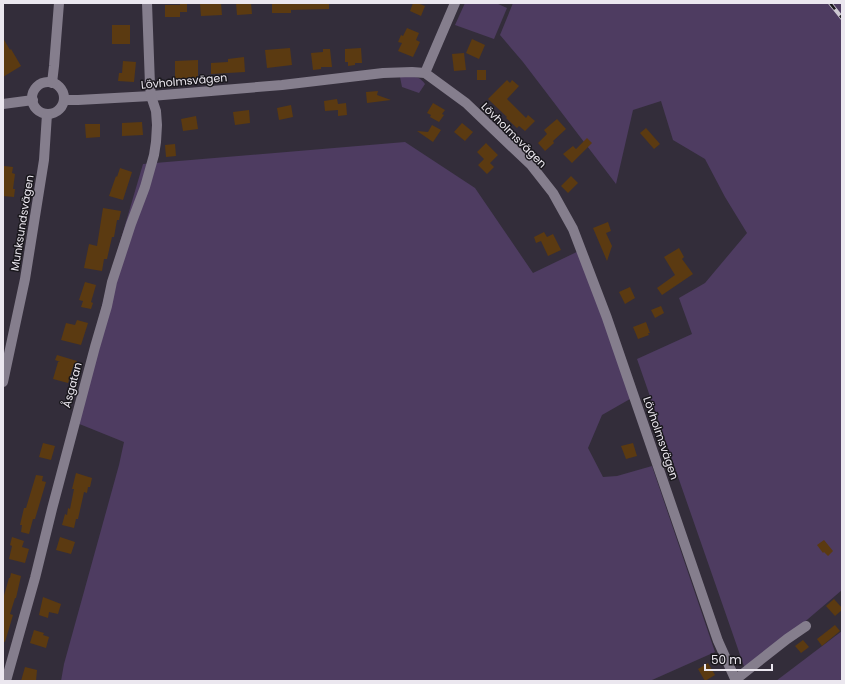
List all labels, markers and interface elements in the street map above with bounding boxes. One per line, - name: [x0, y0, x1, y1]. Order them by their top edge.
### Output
- street label: Lövholmsvägen: [140, 69, 228, 93]
- street label: Lövholmsvägen: [478, 99, 550, 171]
- street label: Munksundsvägen: [7, 174, 37, 272]
- street label: Åsgatan: [58, 360, 86, 410]
- street label: Lövholmsvägen: [639, 394, 683, 482]
- scale bar: [705, 646, 772, 672]
- text: 50 m: [711, 651, 742, 668]

